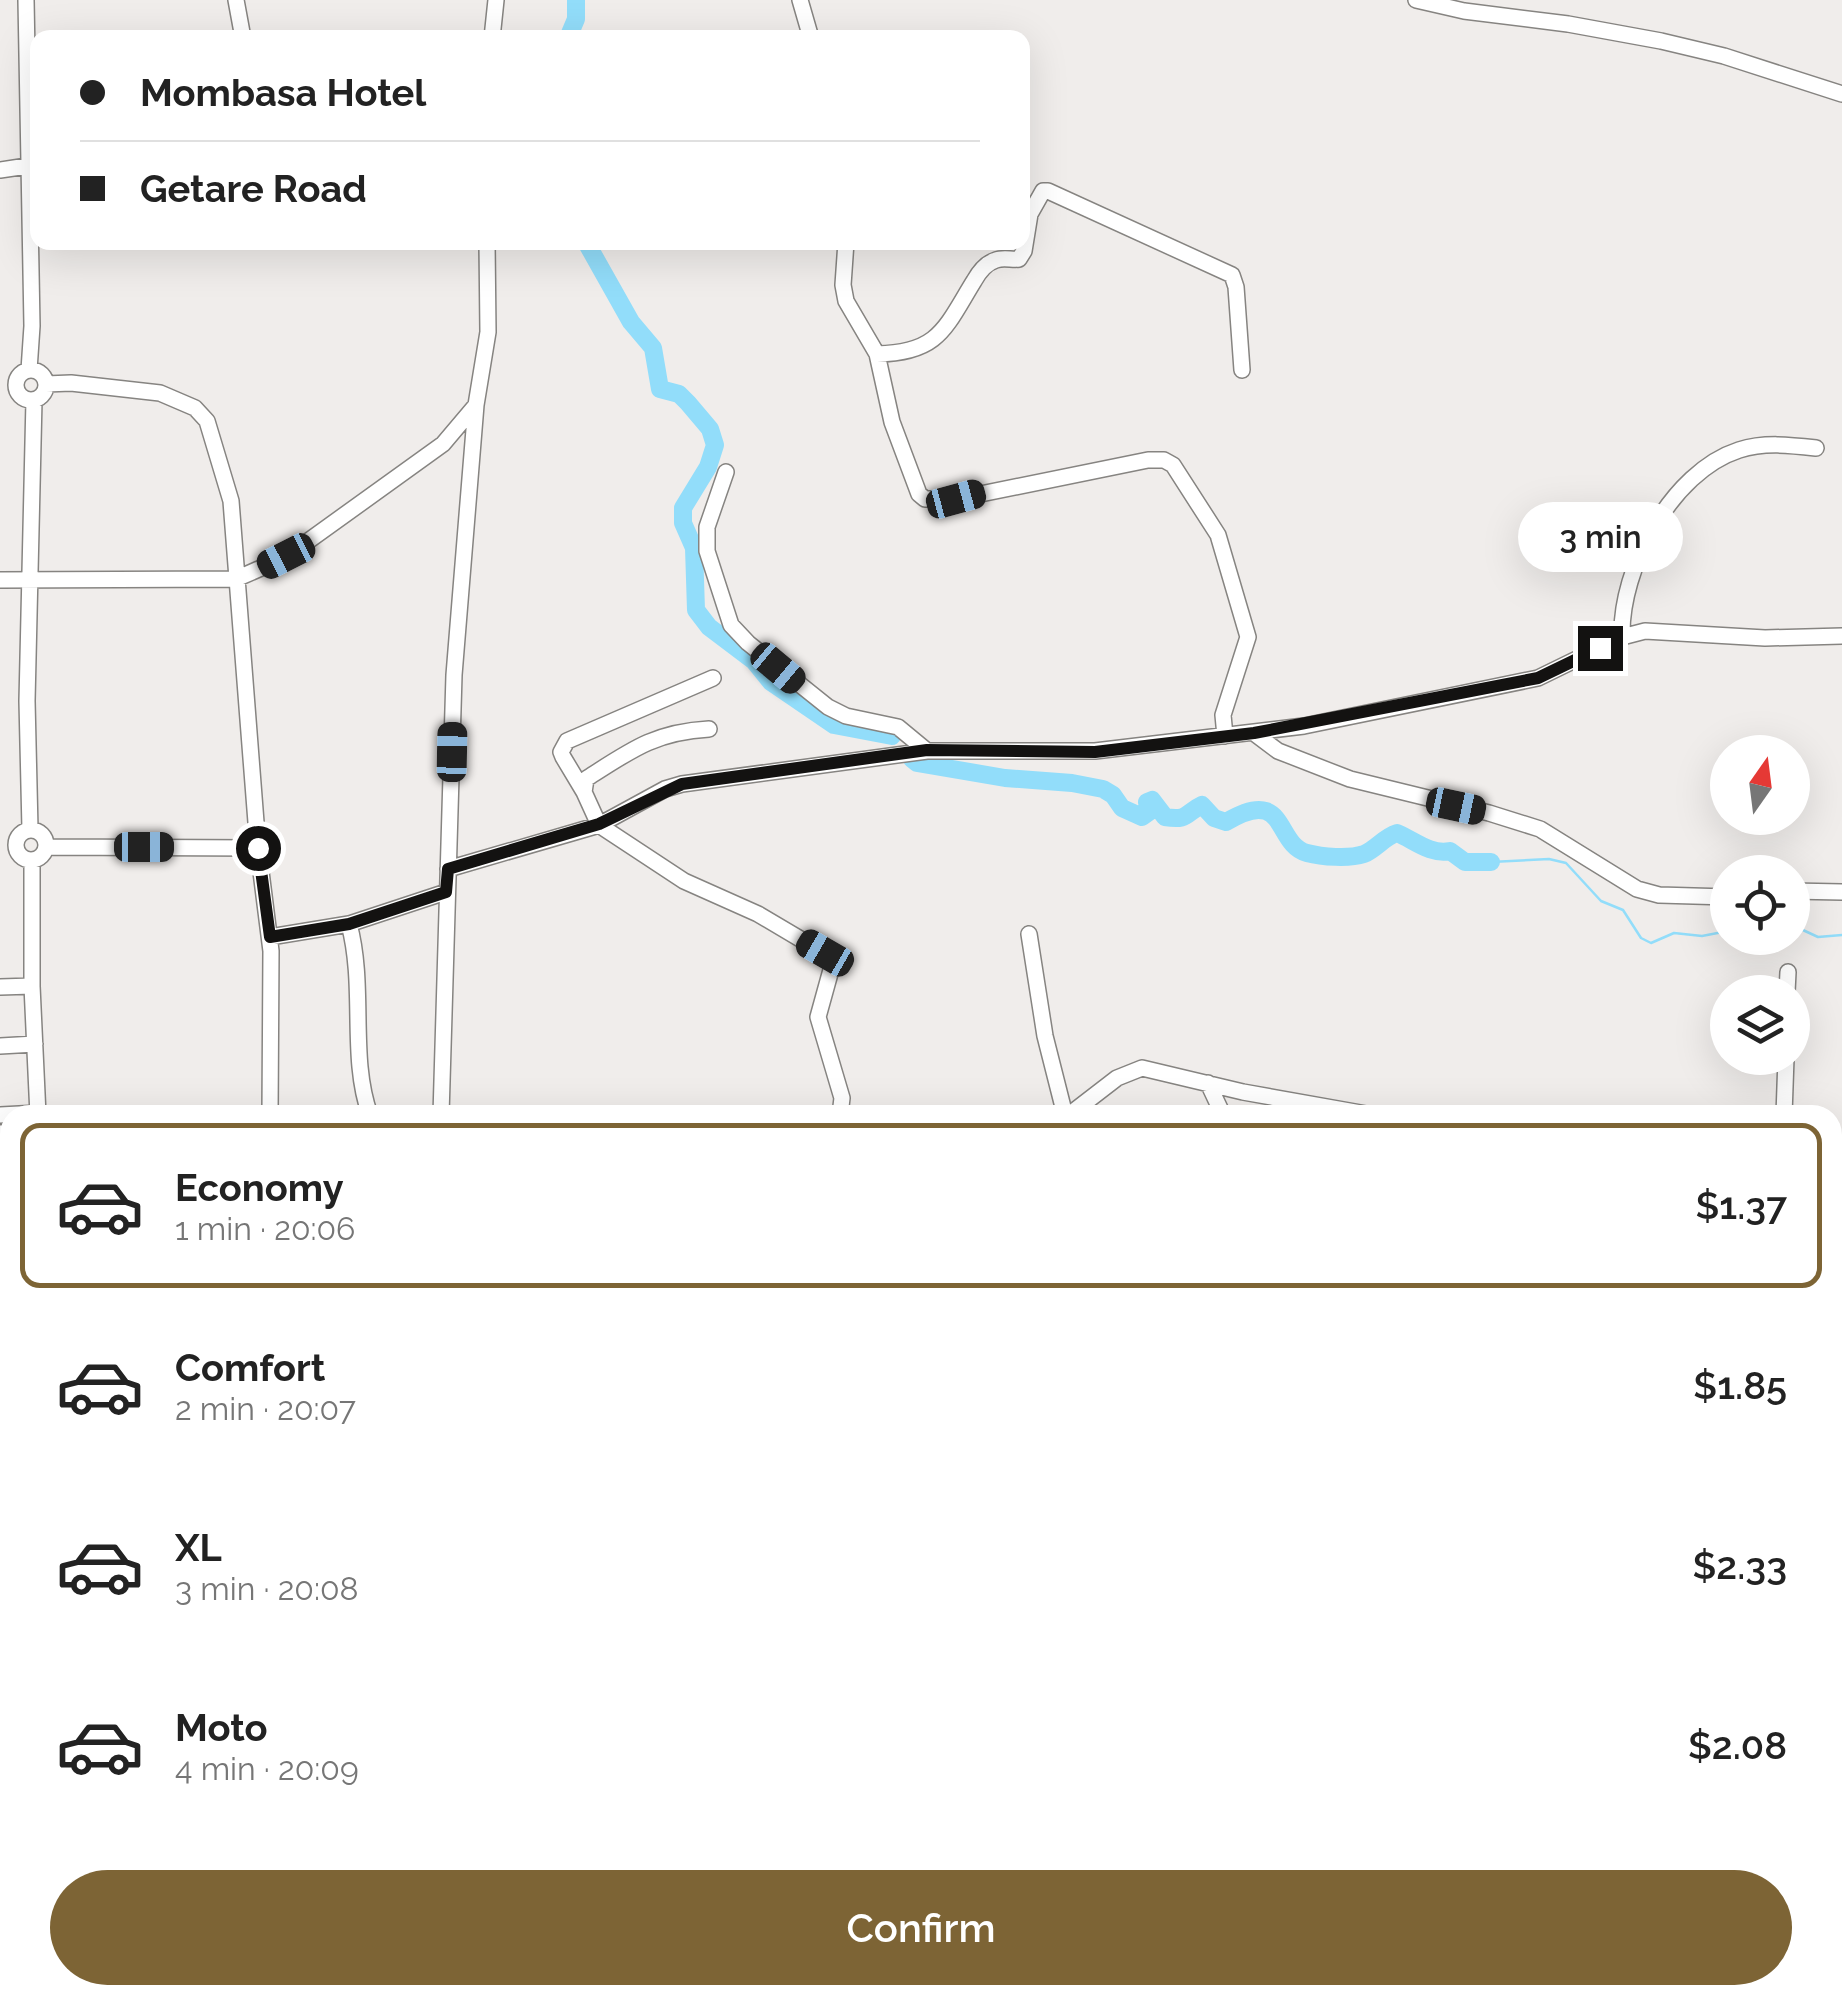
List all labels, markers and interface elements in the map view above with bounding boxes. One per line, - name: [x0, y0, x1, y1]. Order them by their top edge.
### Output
- text: Mombasa Hotel: [140, 70, 426, 115]
- text: Getare Road: [140, 166, 367, 211]
- car: [923, 477, 989, 521]
- callout: 3 min: [1518, 503, 1682, 573]
- text: 3 min: [1560, 518, 1641, 555]
- car: [252, 529, 320, 583]
- route end: [1578, 626, 1623, 671]
- car: [745, 637, 811, 699]
- car: [436, 722, 468, 782]
- north arrow: [1710, 735, 1810, 835]
- map controls: [1710, 735, 1810, 1075]
- car: [1424, 785, 1488, 827]
- route start: [236, 826, 281, 871]
- car: [114, 832, 174, 862]
- button: locate: [1710, 855, 1810, 955]
- car: [792, 925, 858, 981]
- button: layers: [1710, 975, 1810, 1075]
- icon: car: [55, 1161, 145, 1251]
- text: Economy: [175, 1165, 344, 1210]
- text: $1.37: [1695, 1183, 1787, 1228]
- text: 1 min · 20:06: [175, 1210, 355, 1247]
- icon: car: [55, 1341, 145, 1431]
- text: Comfort: [175, 1345, 325, 1390]
- text: $1.85: [1693, 1363, 1787, 1408]
- text: 2 min · 20:07: [175, 1390, 356, 1427]
- icon: car: [55, 1521, 145, 1611]
- text: XL: [175, 1525, 222, 1570]
- text: $2.33: [1692, 1543, 1787, 1588]
- text: 3 min · 20:08: [175, 1570, 359, 1607]
- icon: car: [55, 1701, 145, 1791]
- text: Moto: [175, 1705, 268, 1750]
- text: $2.08: [1688, 1723, 1787, 1768]
- text: 4 min · 20:09: [175, 1750, 359, 1787]
- button: Confirm: [50, 1870, 1792, 1985]

